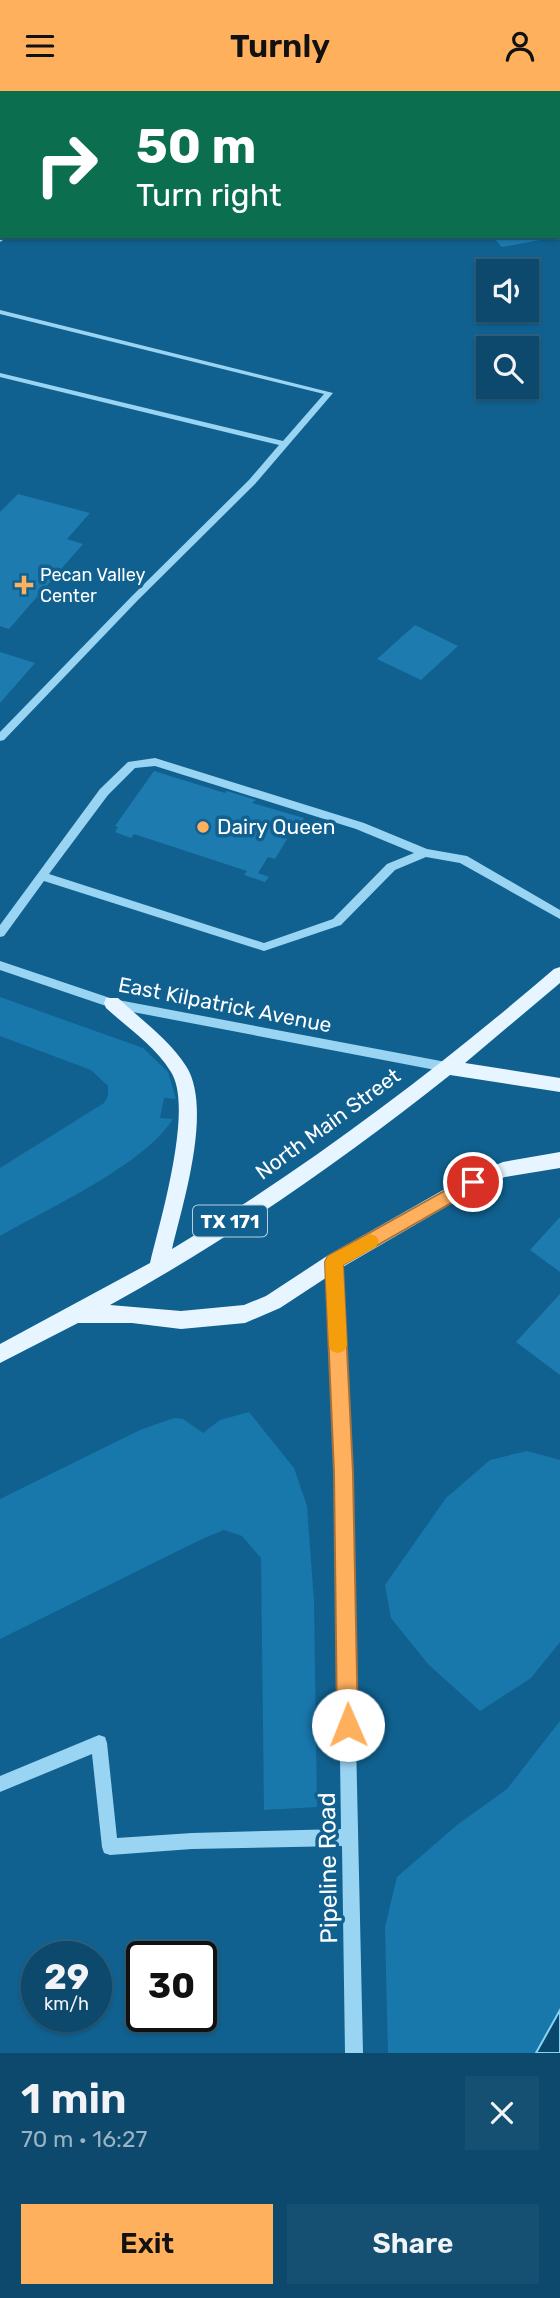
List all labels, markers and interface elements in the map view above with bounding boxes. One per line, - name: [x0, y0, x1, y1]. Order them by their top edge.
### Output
- icon: menu: [21, 27, 59, 65]
- text: Turnly: [230, 27, 330, 65]
- icon: person: [501, 27, 539, 65]
- text: 50 m: [136, 117, 256, 175]
- icon: right: [21, 119, 112, 210]
- text: Turn right: [136, 176, 281, 214]
- map controls: [476, 259, 539, 399]
- button: sound: [476, 259, 539, 322]
- button: search: [476, 336, 539, 399]
- place label: Pecan Valley Center: [40, 564, 145, 607]
- marker: Pecan Valley Center: [14, 575, 34, 595]
- place label: Dairy Queen: [217, 814, 335, 839]
- marker: Dairy Queen: [195, 819, 211, 835]
- street label: East Kilpatrick Avenue: [116, 972, 334, 1037]
- street label: North Main Street: [250, 1063, 405, 1184]
- pin: [443, 1152, 503, 1212]
- icon: arrive: [454, 1163, 492, 1201]
- road number: TX 171: [193, 1205, 267, 1237]
- position arrow: [311, 1688, 385, 1762]
- street label: Pipeline Road: [313, 1792, 343, 1944]
- speed limit sign: 30: [126, 1941, 217, 2032]
- text: 29: [44, 1956, 89, 1998]
- text: km/h: [44, 1993, 89, 2015]
- text: 1 min: [21, 2074, 127, 2124]
- button: close: [465, 2076, 539, 2150]
- text: 70 m · 16:27: [21, 2125, 147, 2153]
- button: Exit: [21, 2204, 273, 2284]
- button: Share: [287, 2204, 539, 2284]

